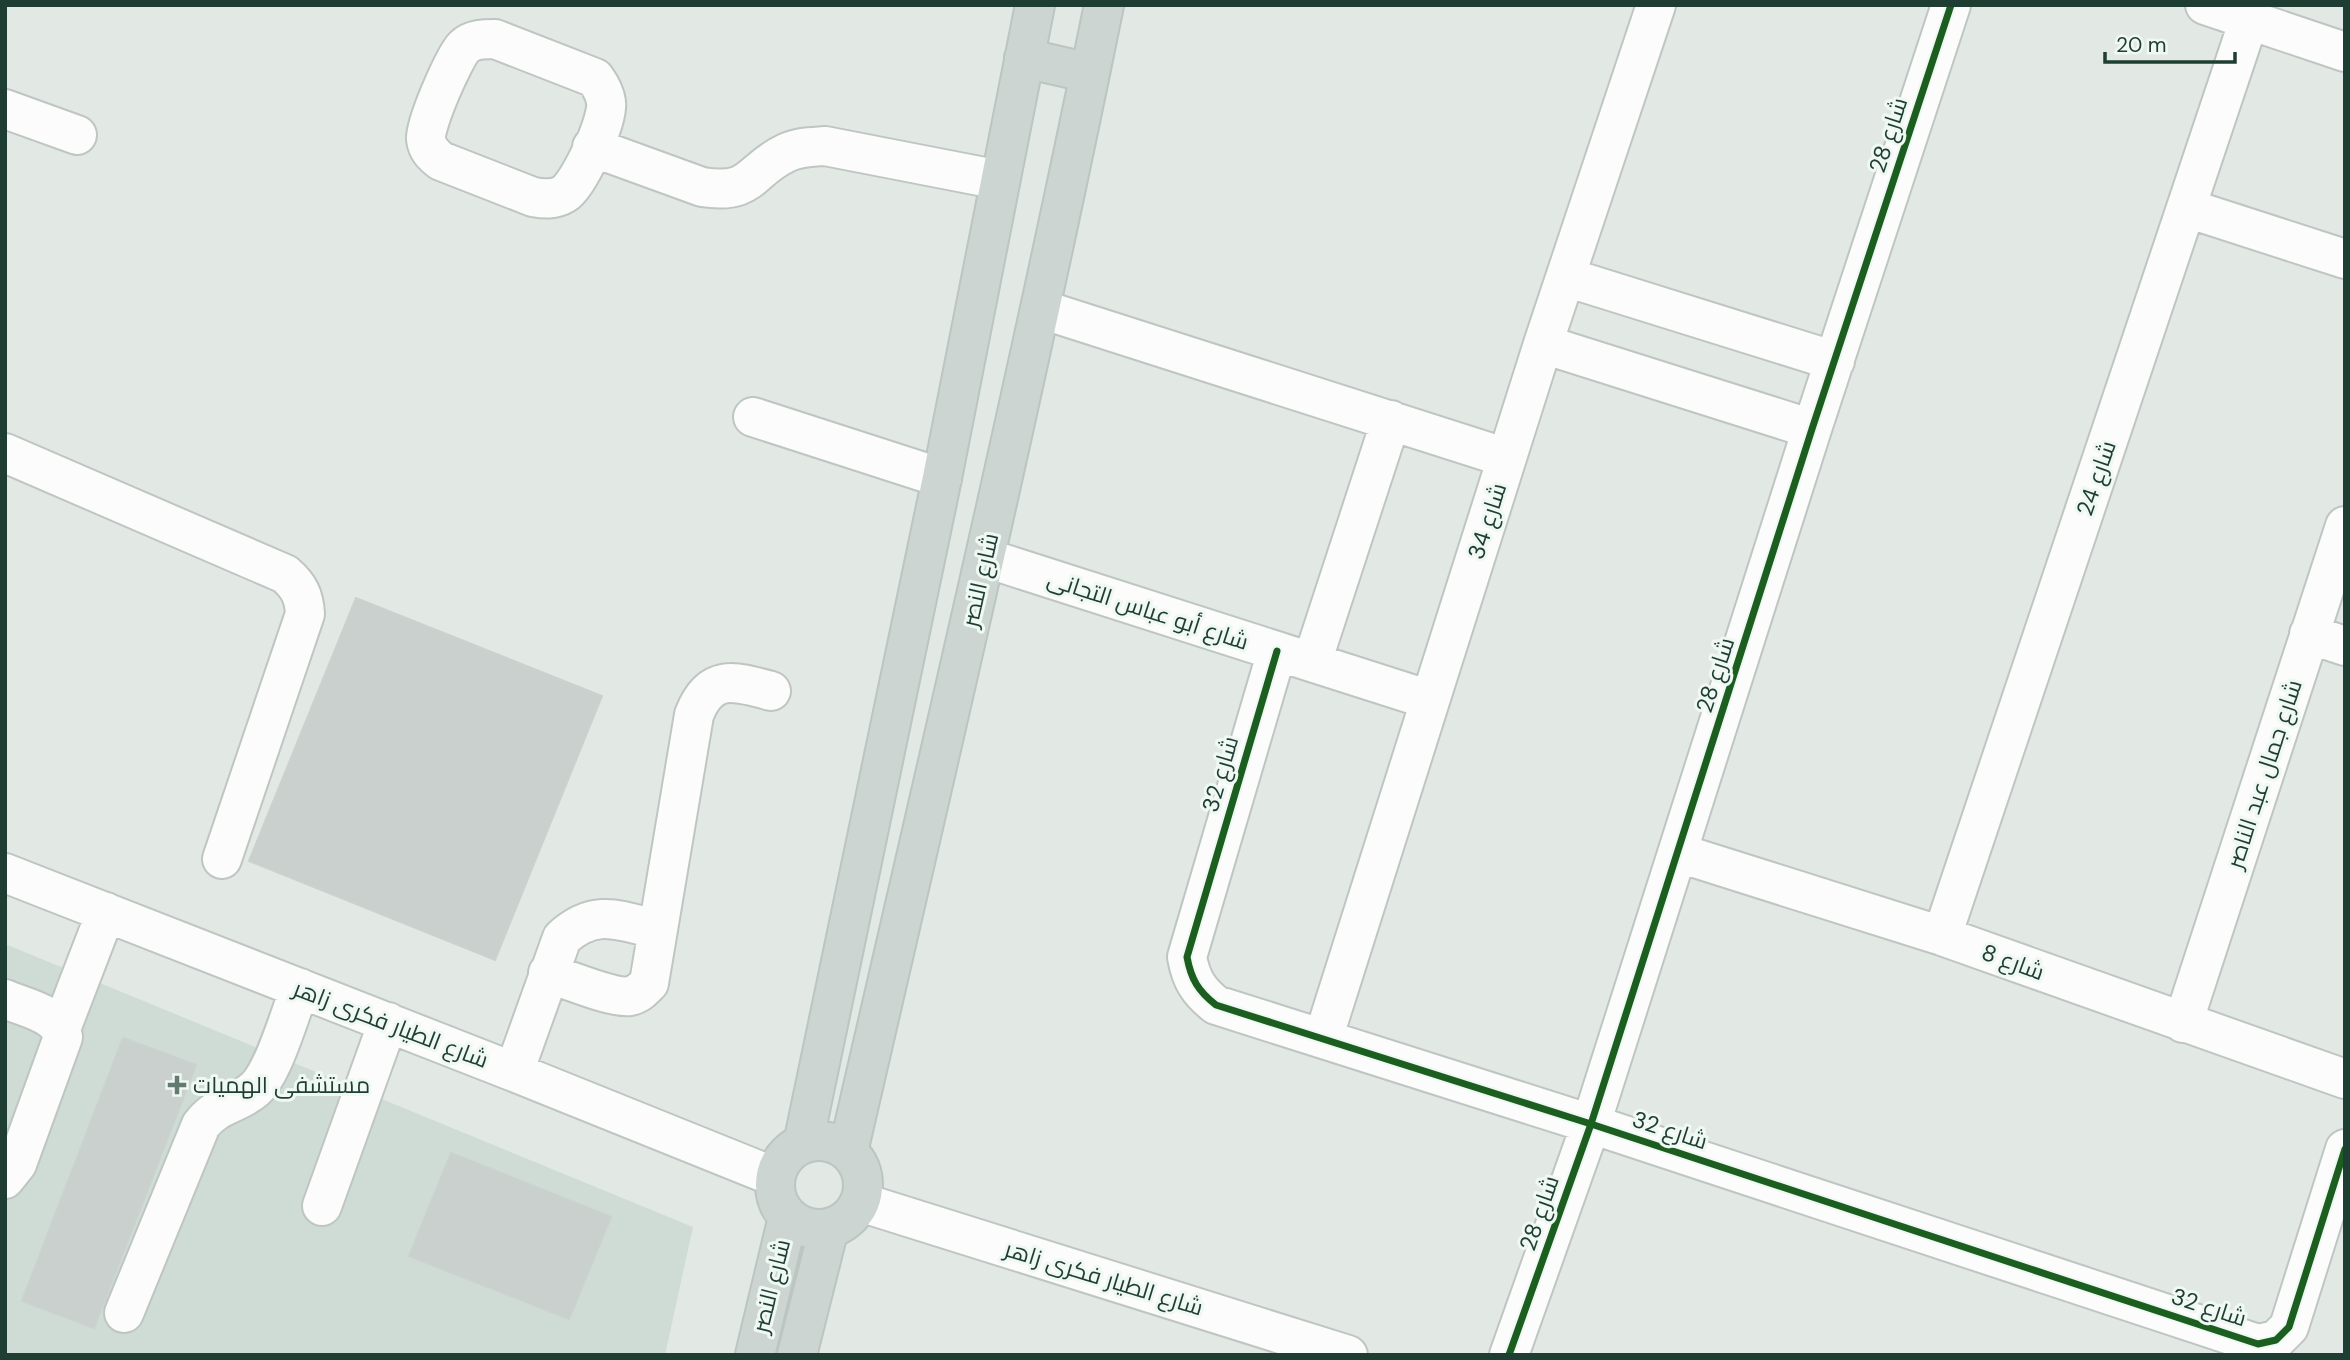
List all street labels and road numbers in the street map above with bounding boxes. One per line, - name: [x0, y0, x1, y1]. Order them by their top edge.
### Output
- street label: شارع 28: [1862, 94, 1915, 177]
- street label: شارع 24: [2069, 436, 2124, 520]
- street label: شارع 34: [1461, 479, 1514, 563]
- street label: شارع النصر: [954, 530, 1006, 632]
- street label: شارع أبو عباس التجانى: [1043, 563, 1252, 658]
- street label: شارع 28: [1689, 634, 1742, 717]
- street label: شارع جمال عبد الناصر: [2219, 676, 2310, 875]
- street label: شارع 32: [1195, 733, 1246, 816]
- street label: شارع 8: [1977, 937, 2049, 988]
- street label: شارع الطيار فكرى زاهر: [287, 972, 493, 1076]
- street label: شارع 32: [1628, 1104, 1711, 1157]
- street label: شارع 28: [1512, 1171, 1567, 1255]
- street label: شارع الطيار فكرى زاهر: [999, 1233, 1207, 1323]
- street label: شارع النصر: [744, 1236, 798, 1338]
- street label: شارع 32: [2167, 1281, 2250, 1334]

